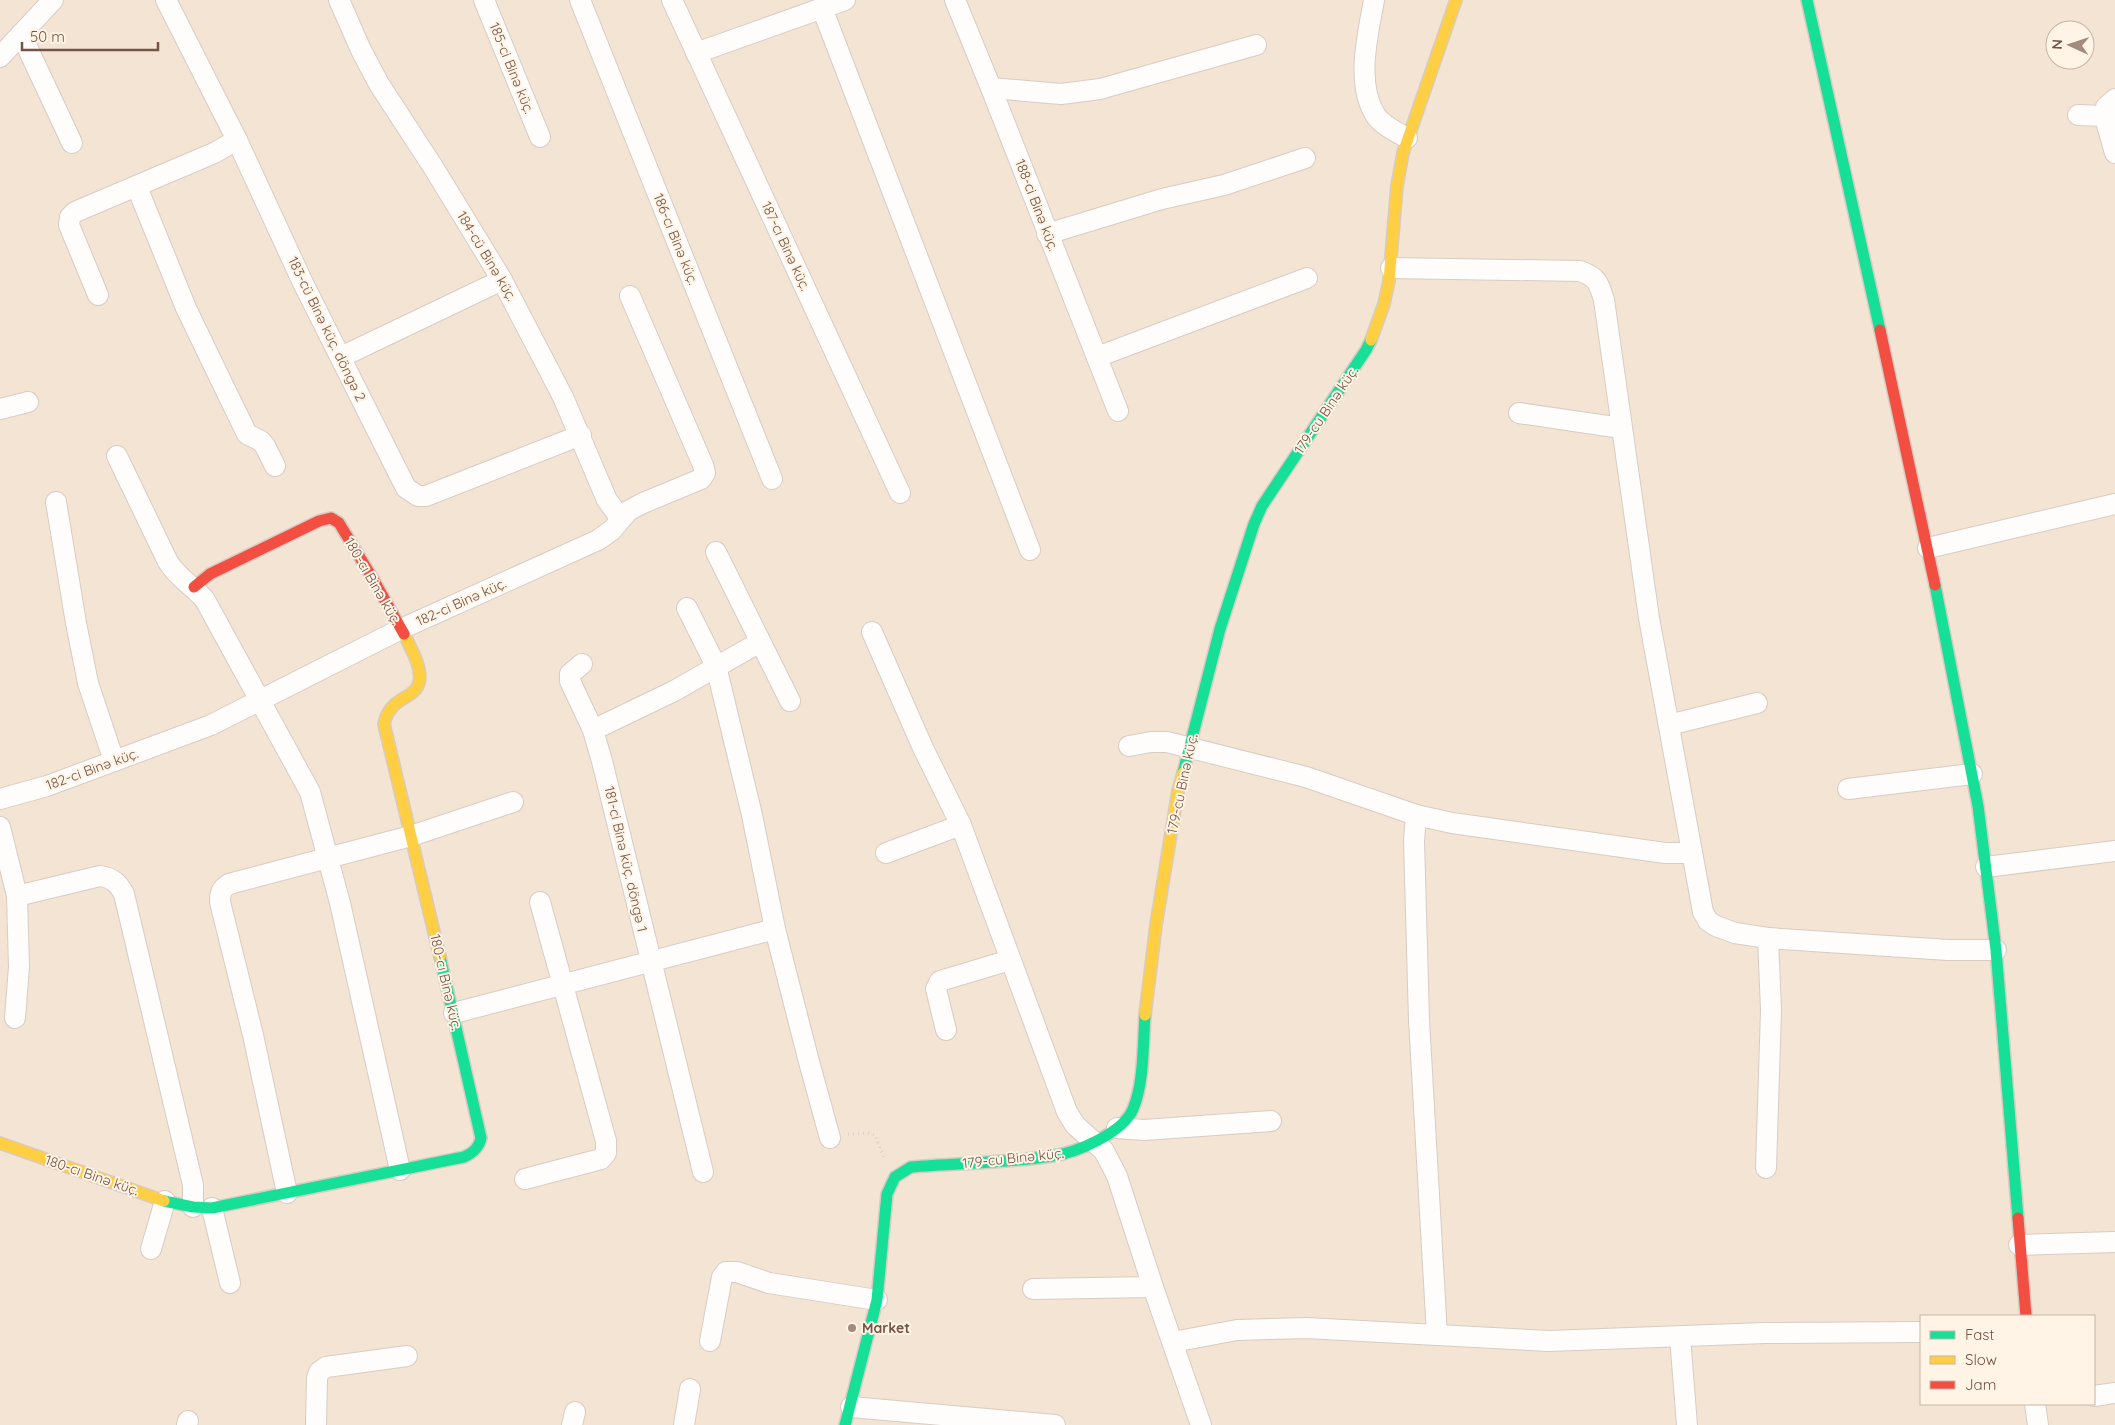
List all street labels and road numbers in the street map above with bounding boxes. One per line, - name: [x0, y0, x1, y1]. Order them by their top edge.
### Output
- street label: 185-ci Binə küç.: [485, 20, 539, 116]
- street label: 188-ci Binə küç.: [1011, 157, 1063, 253]
- street label: 186-cı Binə küç.: [650, 191, 702, 287]
- street label: 187-cı Binə küç.: [758, 199, 814, 293]
- street label: 184-cü Binə küç.: [453, 208, 521, 304]
- street label: 183-cü Binə küç. döngə 2: [284, 254, 370, 405]
- street label: 179-cu Binə küç.: [1290, 363, 1362, 457]
- street label: 180-cı Binə küç.: [341, 534, 405, 628]
- street label: 182-ci Binə küç.: [413, 574, 509, 630]
- street label: 179-cu Binə küç.: [1163, 732, 1201, 836]
- street label: 182-ci Binə küç.: [43, 744, 141, 794]
- street label: 181-ci Binə küç. döngə 1: [600, 784, 652, 934]
- street label: 180-cı Binə küç.: [426, 932, 466, 1032]
- street label: 179-cu Binə küç.: [961, 1144, 1065, 1172]
- street label: 180-cı Binə küç.: [43, 1151, 141, 1199]

